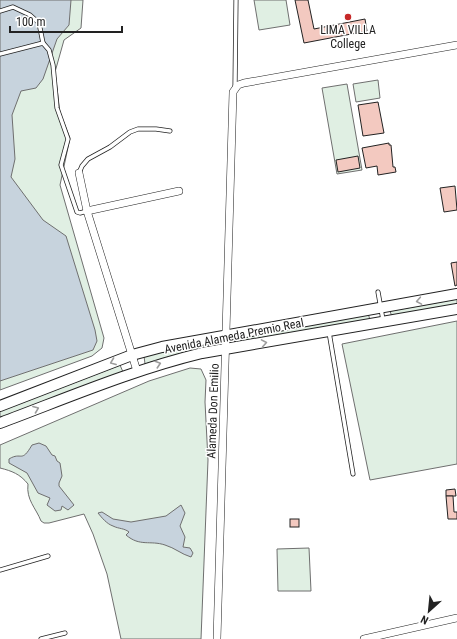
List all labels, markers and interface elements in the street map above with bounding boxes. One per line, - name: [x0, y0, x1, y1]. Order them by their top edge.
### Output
- scale bar: [10, 8, 122, 34]
- marker: LIMA VILLA College: [343, 12, 353, 22]
- text: 100 m: [16, 15, 46, 29]
- place label: LIMA VILLA College: [320, 23, 376, 51]
- one-way arrow: [415, 296, 422, 305]
- street label: Avenida Alameda Premio Real: [163, 316, 305, 356]
- one-way arrow: [261, 339, 268, 347]
- one-way arrow: [110, 358, 117, 366]
- one-way arrow: [155, 361, 162, 369]
- street label: Alameda Don Emilio: [204, 363, 222, 459]
- one-way arrow: [33, 406, 40, 414]
- north arrow: [409, 591, 449, 631]
- text: N: [419, 612, 431, 627]

